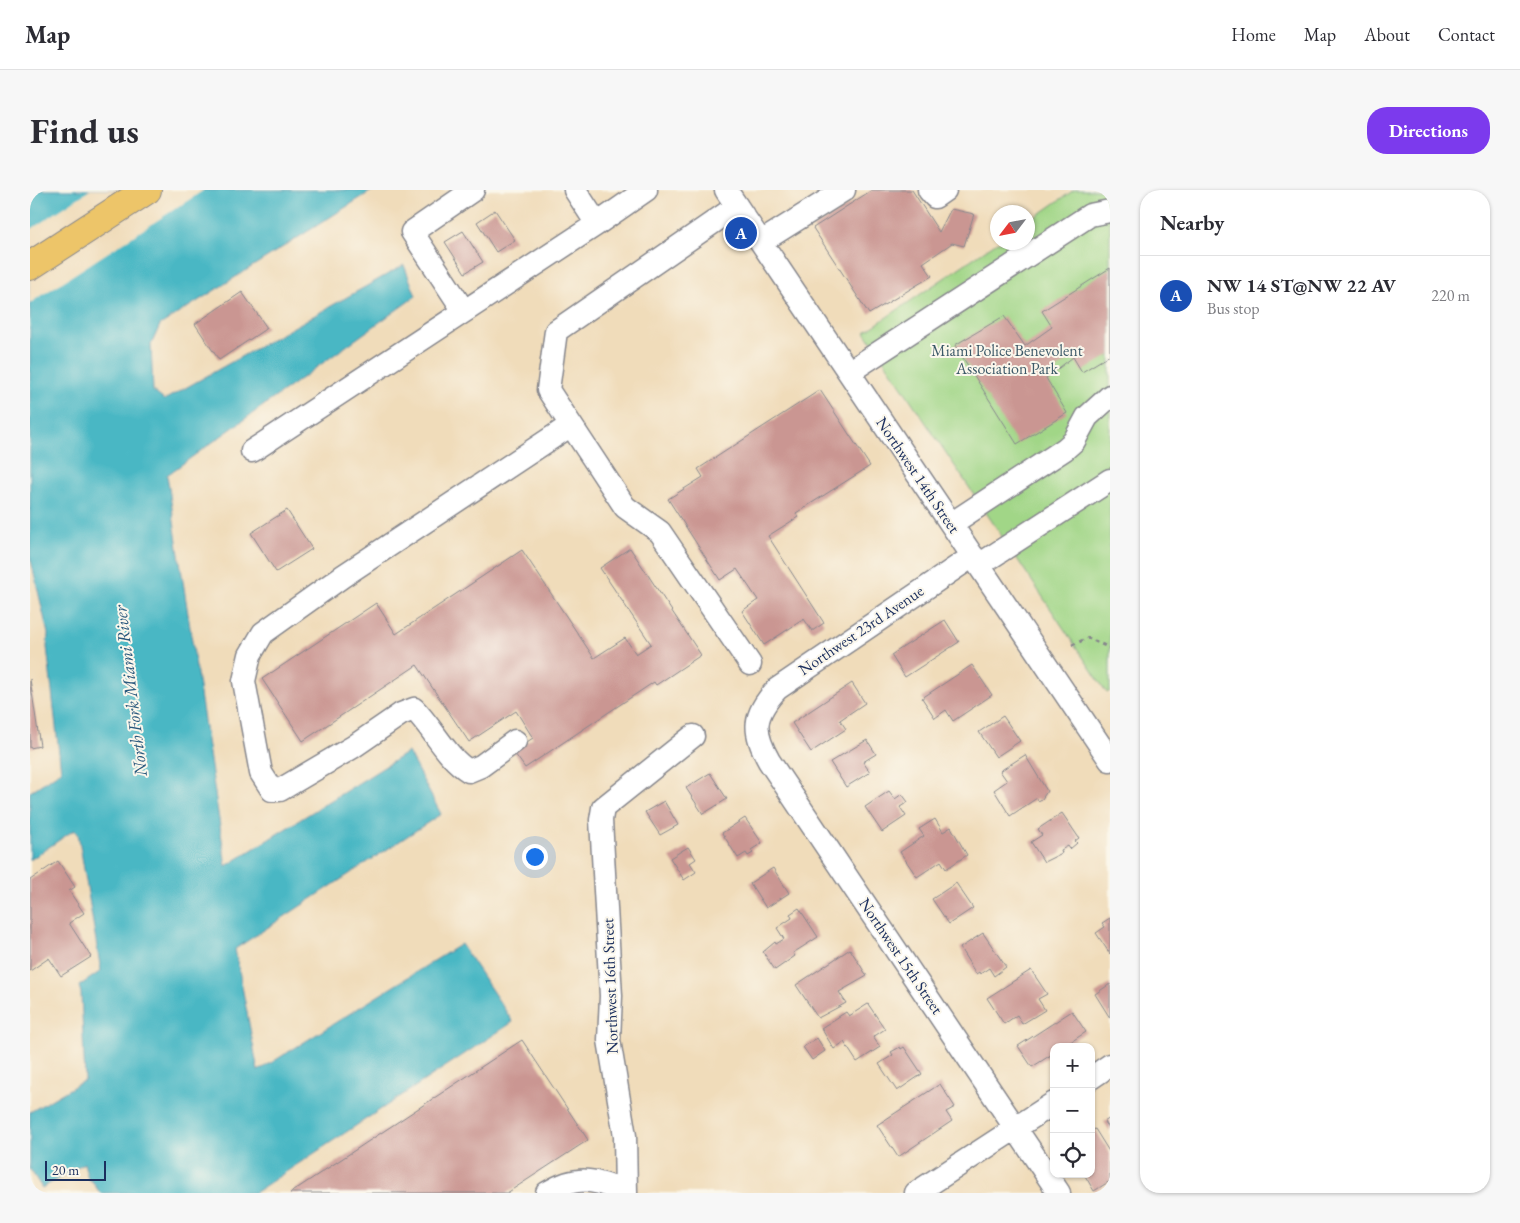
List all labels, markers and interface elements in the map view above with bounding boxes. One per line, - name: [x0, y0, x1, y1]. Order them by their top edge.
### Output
- text: Map: [25, 19, 70, 50]
- text: Home: [1231, 23, 1276, 46]
- text: Map: [1304, 23, 1336, 46]
- text: About: [1364, 23, 1410, 46]
- text: Contact: [1438, 23, 1495, 46]
- button: Directions: [1367, 107, 1490, 154]
- text: Find us: [30, 108, 139, 153]
- north arrow: [990, 205, 1035, 250]
- text: Nearby: [1160, 209, 1224, 236]
- pin: A: [725, 214, 757, 252]
- text: NW 14 ST@NW 22 AV: [1207, 273, 1396, 298]
- text: A: [1170, 285, 1182, 306]
- text: 220 m: [1431, 285, 1470, 306]
- text: Bus stop: [1207, 298, 1260, 319]
- park label: Miami Police Benevolent Association Park: [931, 340, 1083, 379]
- street label: Northwest 14th Street: [871, 413, 965, 537]
- street label: Northwest 23rd Avenue: [794, 580, 928, 680]
- water label: North Fork Miami River: [108, 603, 152, 779]
- your location: [522, 844, 548, 870]
- street label: Northwest 15th Street: [854, 894, 948, 1018]
- street label: Northwest 16th Street: [597, 918, 623, 1054]
- map controls: [1050, 1043, 1095, 1178]
- button: +: [1050, 1043, 1095, 1088]
- button: −: [1050, 1088, 1095, 1133]
- button: locate: [1050, 1133, 1095, 1178]
- scale bar: [45, 1158, 106, 1181]
- text: 20 m: [52, 1161, 79, 1179]

